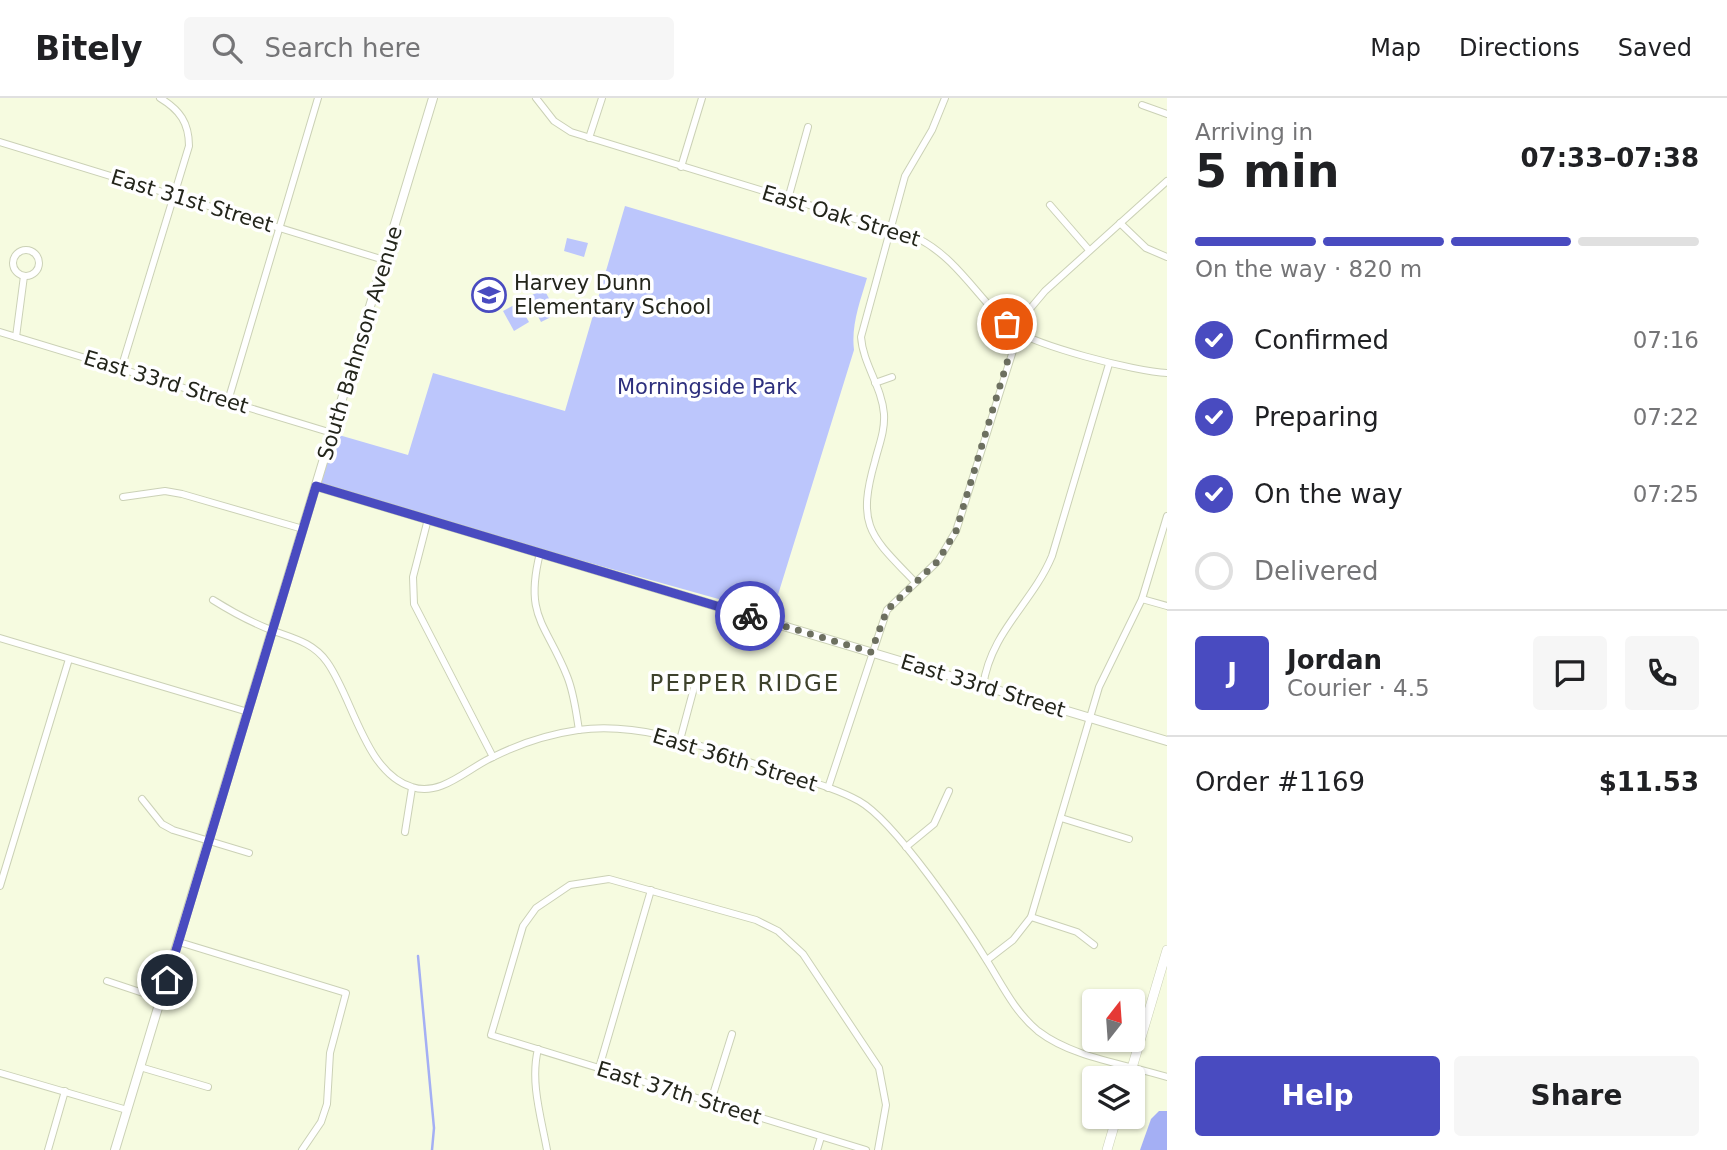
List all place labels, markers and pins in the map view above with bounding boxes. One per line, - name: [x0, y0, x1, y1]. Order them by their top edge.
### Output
- place label: Harvey Dunn Elementary School: [514, 271, 711, 319]
- school or university icon: Harvey Dunn Elementary School: [470, 276, 508, 314]
- pin: [977, 294, 1037, 354]
- pin: [137, 950, 197, 1010]

